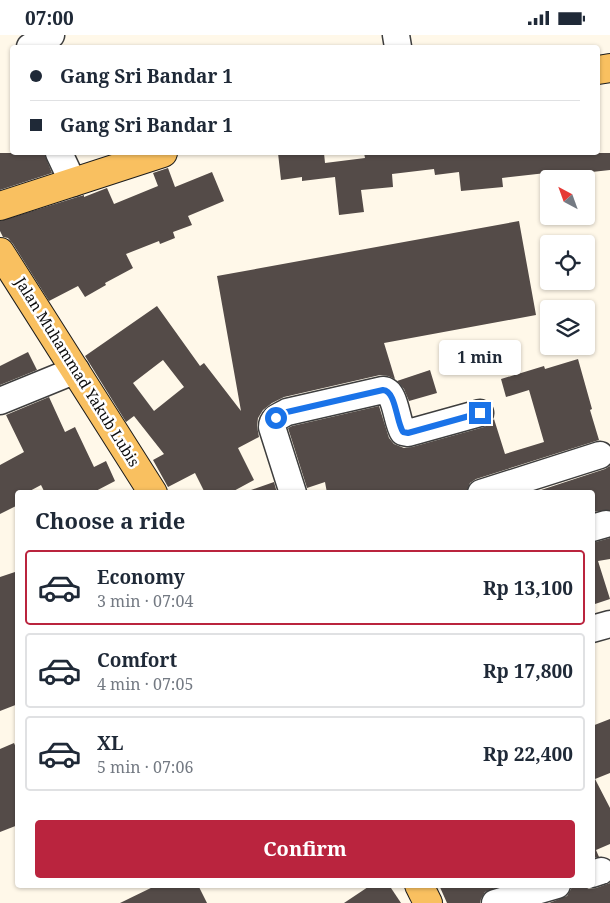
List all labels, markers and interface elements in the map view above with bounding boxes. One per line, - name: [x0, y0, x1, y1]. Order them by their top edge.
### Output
- text: 07:00: [25, 5, 74, 31]
- text: Gang Sri Bandar 1: [60, 63, 233, 89]
- text: Gang Sri Bandar 1: [60, 112, 233, 138]
- north arrow: [540, 170, 595, 225]
- map controls: [540, 170, 595, 355]
- button: locate: [540, 235, 595, 290]
- street label: Jalan Muhammad Yakub Lubis: [11, 272, 145, 470]
- button: layers: [540, 300, 595, 355]
- callout: 1 min: [439, 341, 521, 375]
- text: 1 min: [457, 346, 503, 368]
- route end: [469, 402, 491, 424]
- route start: [265, 407, 287, 429]
- text: Choose a ride: [35, 505, 185, 535]
- text: Economy: [97, 564, 185, 590]
- icon: car: [37, 565, 82, 610]
- text: Rp 13,100: [483, 575, 573, 601]
- text: 3 min · 07:04: [97, 590, 193, 612]
- text: Comfort: [97, 647, 177, 673]
- icon: car: [37, 648, 82, 693]
- text: Rp 17,800: [483, 658, 573, 684]
- text: 4 min · 07:05: [97, 673, 193, 695]
- text: XL: [97, 730, 123, 756]
- icon: car: [37, 731, 82, 776]
- text: Rp 22,400: [483, 741, 573, 767]
- text: 5 min · 07:06: [97, 756, 193, 778]
- button: Confirm: [35, 820, 575, 878]

